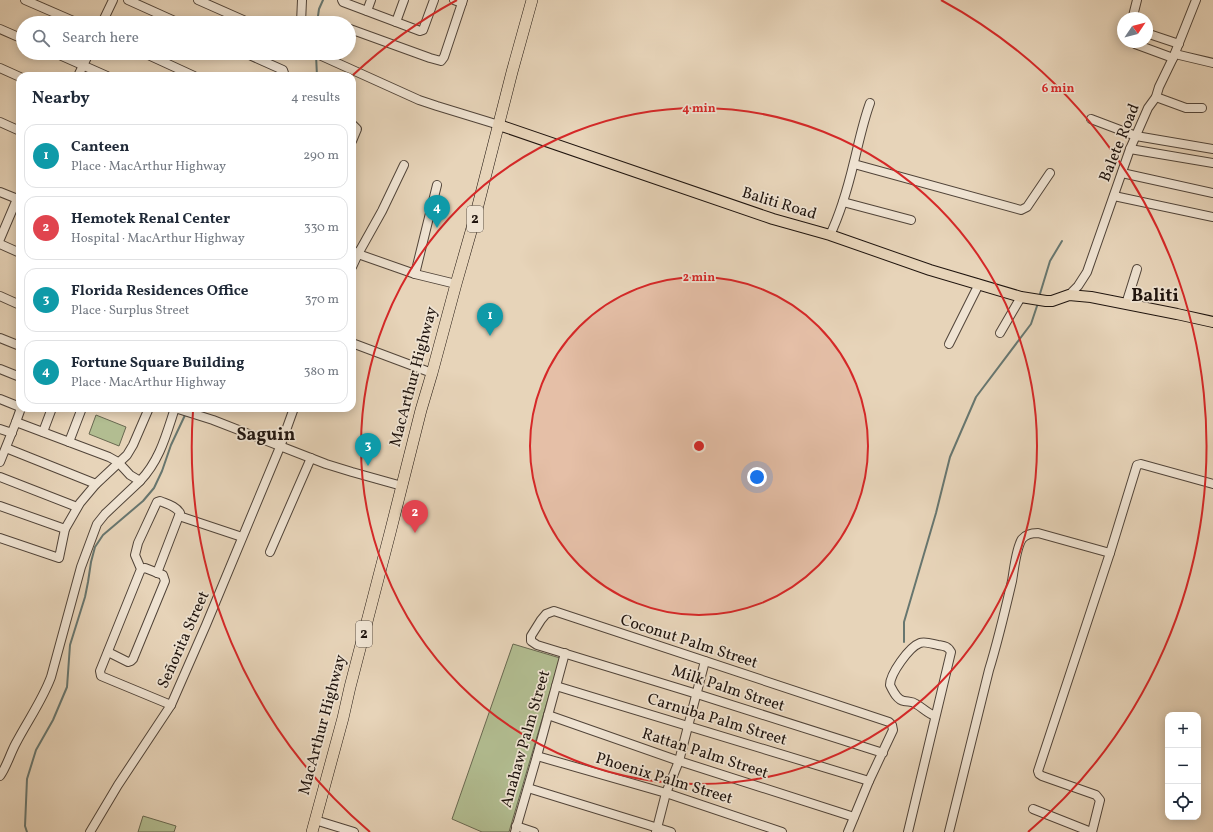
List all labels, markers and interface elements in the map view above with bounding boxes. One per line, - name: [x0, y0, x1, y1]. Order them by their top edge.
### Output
- north arrow: [1117, 12, 1153, 48]
- search box: [16, 16, 356, 60]
- icon: search: [30, 27, 52, 49]
- text: Search here: [62, 28, 139, 49]
- text: 6 min: [1042, 81, 1074, 97]
- text: Nearby: [32, 87, 90, 110]
- text: 4 results: [291, 89, 340, 107]
- text: 4 min: [682, 101, 716, 117]
- street label: Balete Road: [1094, 101, 1146, 185]
- text: Canteen: [71, 137, 129, 158]
- text: 1: [43, 147, 49, 165]
- text: 290 m: [303, 147, 339, 165]
- text: Place · MacArthur Highway: [71, 158, 226, 176]
- street label: Baliti Road: [739, 182, 819, 226]
- pin: 4: [424, 195, 450, 228]
- road number: 2: [467, 206, 483, 232]
- text: Hemotek Renal Center: [71, 209, 230, 230]
- text: 2: [43, 219, 49, 237]
- text: 330 m: [304, 219, 339, 237]
- text: Hospital · MacArthur Highway: [71, 230, 245, 248]
- text: 2 min: [683, 270, 715, 286]
- text: Florida Residences Office: [71, 281, 248, 302]
- district label: Baliti: [1131, 284, 1179, 309]
- text: 3: [43, 291, 49, 309]
- text: 370 m: [305, 291, 339, 309]
- text: Place · Surplus Street: [71, 302, 189, 320]
- pin: 1: [477, 303, 503, 336]
- street label: MacArthur Highway: [385, 304, 443, 450]
- text: Fortune Square Building: [71, 353, 244, 374]
- text: 4: [42, 363, 50, 381]
- text: 380 m: [304, 363, 339, 381]
- text: Place · MacArthur Highway: [71, 374, 226, 392]
- district label: Saguin: [237, 423, 296, 448]
- pin: 3: [355, 433, 381, 466]
- centre of rings: [692, 439, 706, 453]
- your location: [747, 467, 767, 487]
- pin: 2: [402, 500, 428, 533]
- street label: Señorita Street: [153, 587, 215, 692]
- street label: Coconut Palm Street: [617, 609, 761, 675]
- road number: 2: [356, 621, 372, 647]
- street label: MacArthur Highway: [294, 652, 352, 798]
- street label: Milk Palm Street: [669, 660, 788, 718]
- street label: Anahaw Palm Street: [496, 667, 556, 810]
- street label: Carnuba Palm Street: [644, 688, 790, 752]
- map controls: [1165, 712, 1201, 820]
- button: +: [1165, 712, 1201, 748]
- street label: Rattan Palm Street: [639, 723, 771, 785]
- street label: Phoenix Palm Street: [593, 748, 736, 810]
- button: −: [1165, 748, 1201, 784]
- button: locate: [1165, 784, 1201, 820]

